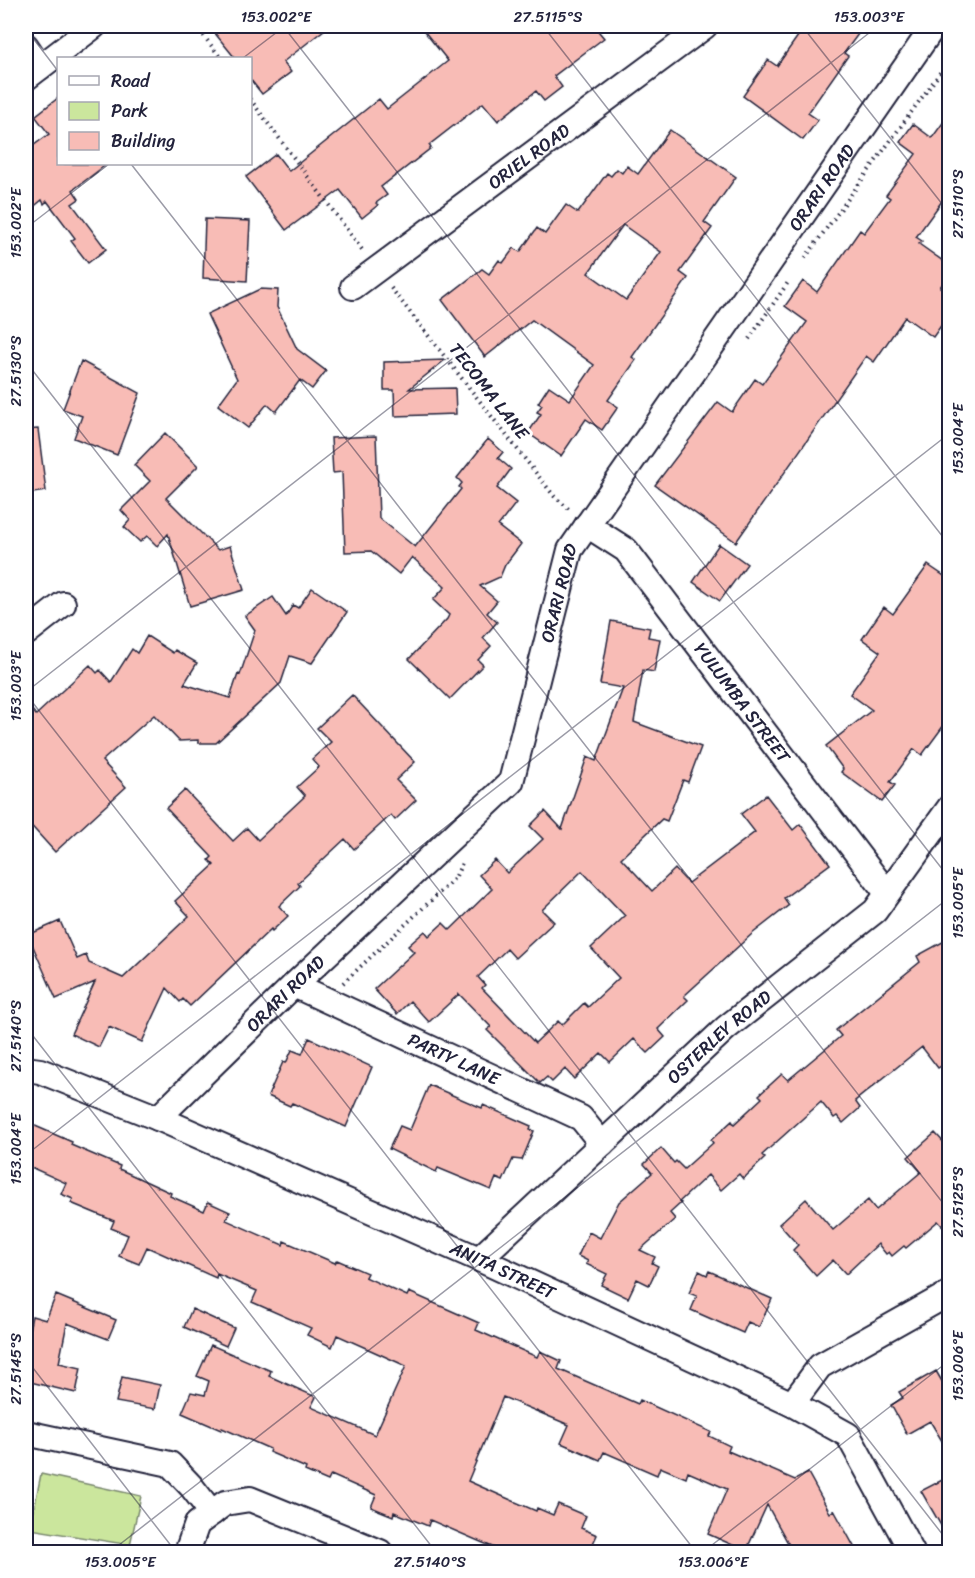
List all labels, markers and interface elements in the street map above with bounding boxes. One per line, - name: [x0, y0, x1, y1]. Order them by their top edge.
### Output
- text: 153.002°E: [241, 4, 313, 30]
- text: 27.5115°S: [514, 4, 583, 30]
- text: 153.003°E: [834, 4, 906, 30]
- legend: [57, 57, 252, 165]
- text: Road: [111, 65, 151, 97]
- text: Park: [111, 95, 148, 127]
- street label: ORIEL ROAD: [481, 115, 577, 198]
- text: Building: [111, 125, 175, 157]
- street label: ORARI ROAD: [780, 137, 864, 238]
- text: 27.5110°S: [945, 169, 971, 239]
- text: 153.002°E: [3, 186, 29, 258]
- text: 27.5130°S: [3, 335, 29, 406]
- street label: TECOMA LANE: [441, 335, 538, 448]
- text: 153.004°E: [945, 402, 971, 475]
- street label: ORARI ROAD: [531, 536, 586, 646]
- street label: YULUMBA STREET: [685, 635, 800, 771]
- text: 153.003°E: [3, 649, 29, 721]
- text: 153.005°E: [945, 866, 971, 939]
- street label: ORARI ROAD: [238, 947, 333, 1040]
- street label: OSTERLEY ROAD: [659, 982, 779, 1092]
- text: 27.5140°S: [3, 999, 29, 1072]
- street label: PARTY LANE: [402, 1024, 506, 1095]
- text: 153.004°E: [3, 1112, 29, 1185]
- text: 27.5125°S: [945, 1166, 971, 1238]
- street label: ANITA STREET: [444, 1232, 562, 1309]
- text: 153.006°E: [945, 1329, 971, 1401]
- text: 27.5145°S: [3, 1333, 29, 1405]
- text: 153.005°E: [84, 1549, 157, 1575]
- text: 27.5140°S: [394, 1549, 467, 1575]
- text: 153.006°E: [678, 1549, 750, 1575]

